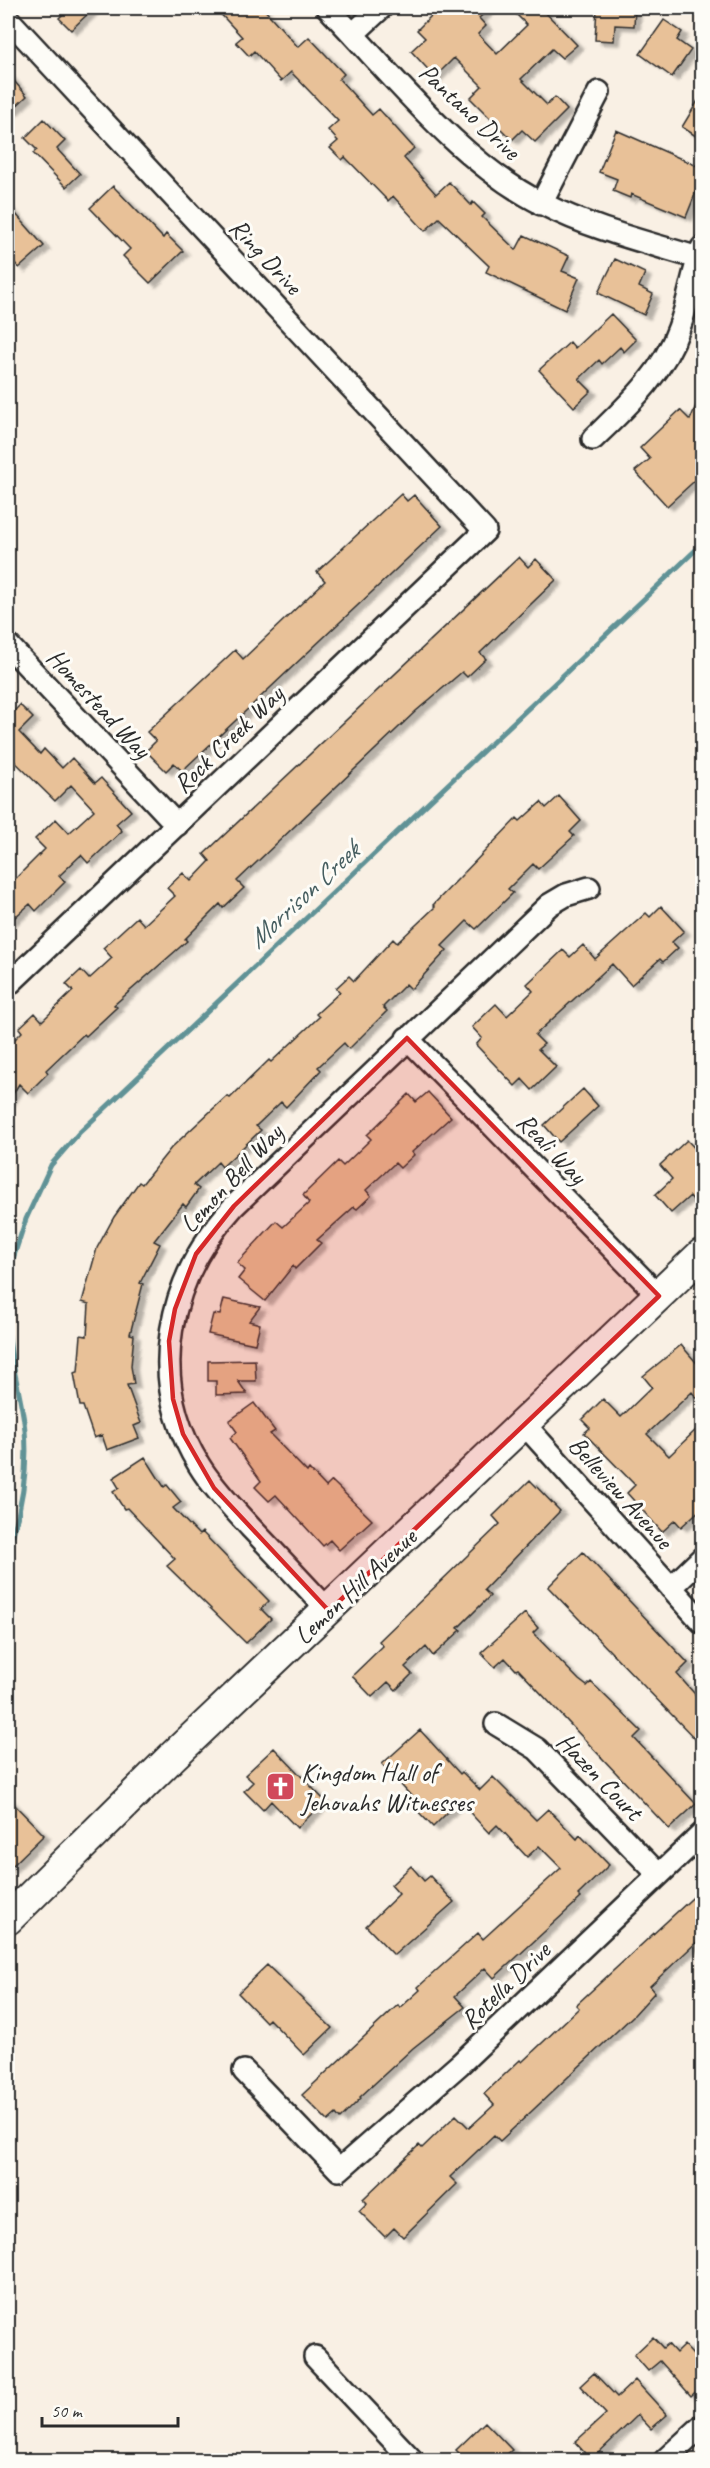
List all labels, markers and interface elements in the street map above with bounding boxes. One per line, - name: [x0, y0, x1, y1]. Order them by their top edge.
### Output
- street label: Pantano Drive: [412, 56, 528, 168]
- street label: Ring Drive: [222, 211, 310, 302]
- street label: Homestead Way: [39, 641, 159, 767]
- street label: Rock Creek Way: [166, 677, 292, 800]
- water label: Morrison Creek: [240, 831, 370, 955]
- street label: Reali Way: [510, 1106, 595, 1193]
- street label: Lemon Bell Way: [173, 1115, 292, 1240]
- street label: Belleview Avenue: [561, 1429, 682, 1558]
- street label: Lemon Hill Avenue: [287, 1520, 425, 1652]
- street label: Hazen Court: [550, 1725, 651, 1829]
- place label: Kingdom Hall of Jehovahs Witnesses: [299, 1756, 475, 1819]
- church icon: Kingdom Hall of Jehovahs Witnesses: [264, 1771, 296, 1803]
- street label: Rotella Drive: [453, 1933, 558, 2036]
- scale bar: [42, 2390, 178, 2428]
- text: 50 m: [51, 2400, 84, 2422]

